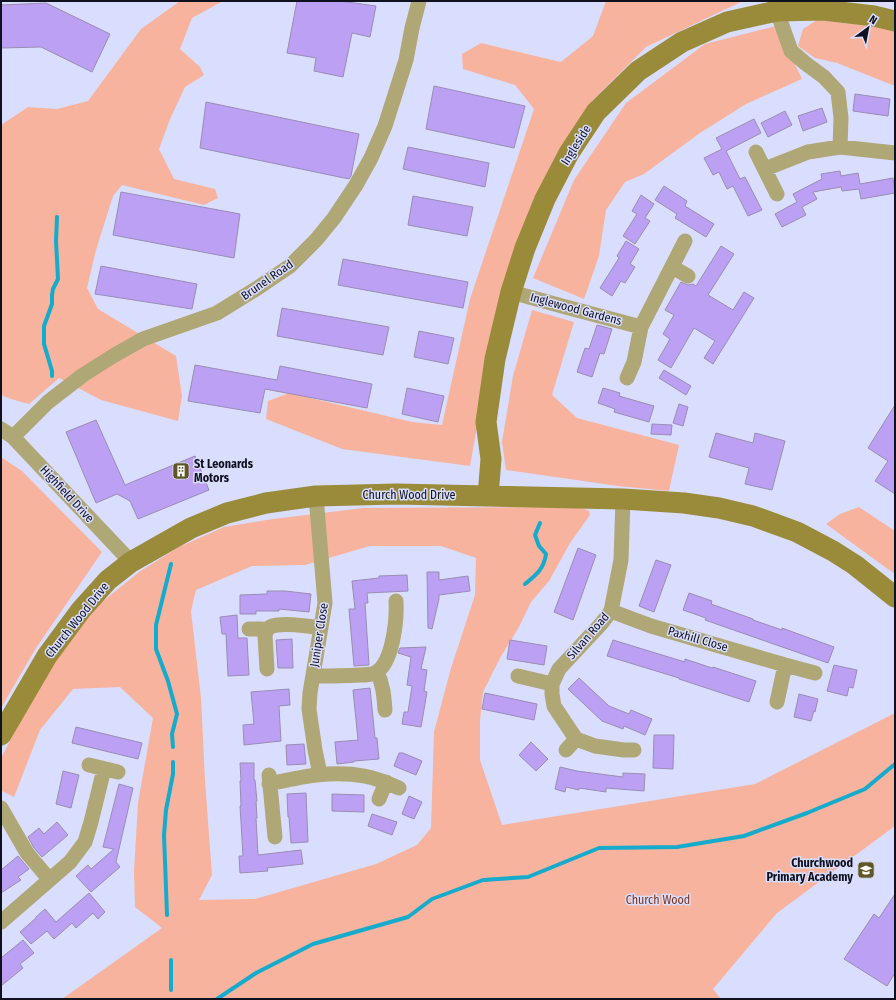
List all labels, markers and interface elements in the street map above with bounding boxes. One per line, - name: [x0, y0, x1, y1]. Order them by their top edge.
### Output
- north arrow: [848, 8, 888, 48]
- text: N: [867, 13, 879, 27]
- street label: Ingleside: [558, 122, 594, 168]
- street label: Brunel Road: [238, 257, 296, 303]
- street label: Inglewood Gardens: [529, 290, 623, 328]
- place label: St Leonards Motors: [194, 457, 254, 485]
- building icon: St Leonards Motors: [171, 461, 191, 481]
- street label: Highfield Drive: [37, 463, 97, 525]
- street label: Church Wood Drive: [363, 488, 455, 502]
- street label: Church Wood Drive: [42, 579, 112, 660]
- street label: Juniper Close: [307, 602, 331, 668]
- street label: Silvan Road: [564, 610, 612, 662]
- street label: Paxhill Close: [666, 624, 730, 654]
- place label: Churchwood Primary Academy: [766, 856, 853, 884]
- school or university icon: Churchwood Primary Academy: [856, 860, 876, 880]
- park label: Church Wood: [626, 893, 690, 907]

